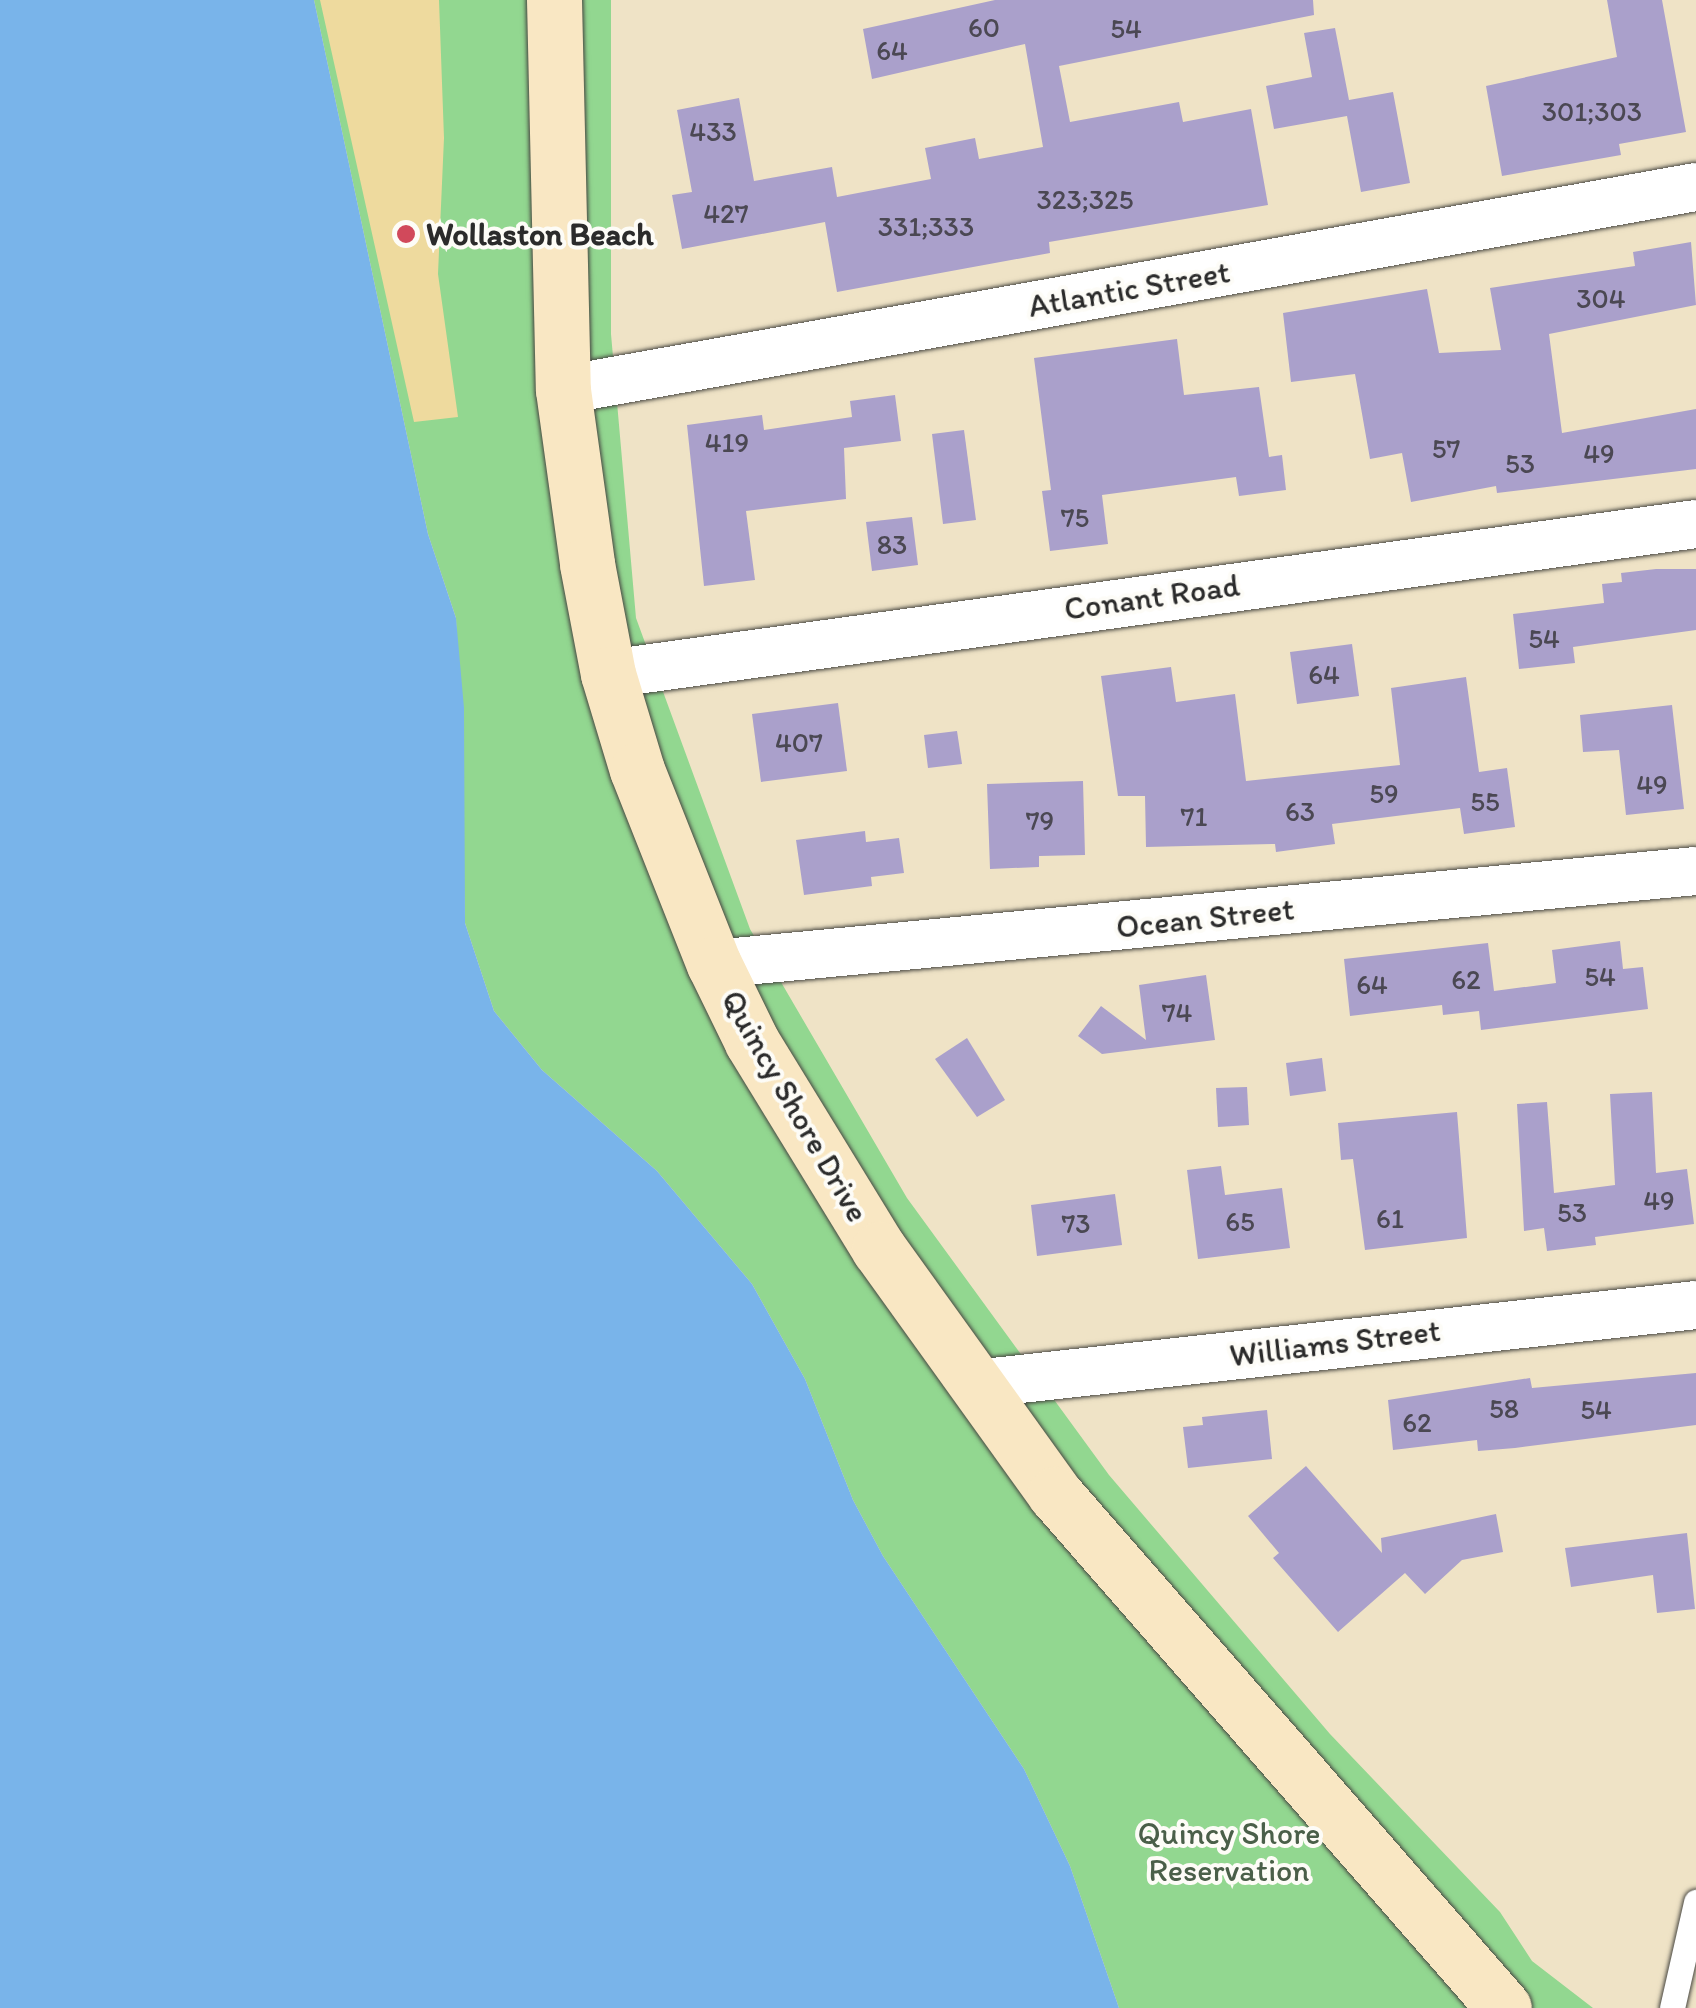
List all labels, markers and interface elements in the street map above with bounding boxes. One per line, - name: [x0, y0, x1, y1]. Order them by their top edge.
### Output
- house number: 60: [968, 10, 1000, 44]
- house number: 54: [1110, 11, 1142, 45]
- house number: 64: [876, 33, 908, 67]
- house number: 301;303: [1542, 94, 1642, 128]
- house number: 433: [689, 114, 737, 148]
- house number: 323;325: [1037, 182, 1133, 216]
- house number: 427: [703, 196, 749, 230]
- house number: 331;333: [878, 209, 974, 243]
- place label: Wollaston Beach: [426, 215, 652, 253]
- marker: Wollaston Beach: [395, 223, 417, 245]
- street label: Atlantic Street: [1026, 252, 1232, 326]
- house number: 304: [1576, 281, 1626, 315]
- house number: 419: [705, 425, 749, 459]
- house number: 57: [1432, 431, 1460, 465]
- house number: 49: [1583, 436, 1615, 470]
- house number: 53: [1505, 446, 1535, 480]
- house number: 75: [1061, 500, 1089, 534]
- house number: 83: [877, 527, 907, 561]
- street label: Conant Road: [1062, 566, 1242, 628]
- house number: 54: [1528, 621, 1560, 655]
- house number: 64: [1308, 657, 1340, 691]
- house number: 407: [775, 725, 823, 759]
- house number: 49: [1636, 767, 1668, 801]
- house number: 59: [1369, 776, 1399, 810]
- house number: 55: [1470, 784, 1500, 818]
- house number: 63: [1285, 794, 1315, 828]
- house number: 71: [1181, 799, 1207, 833]
- house number: 79: [1026, 803, 1054, 837]
- street label: Ocean Street: [1115, 890, 1295, 946]
- house number: 54: [1584, 959, 1616, 993]
- house number: 62: [1451, 962, 1481, 996]
- house number: 64: [1356, 967, 1388, 1001]
- street label: Quincy Shore Drive: [713, 983, 877, 1229]
- house number: 74: [1162, 995, 1192, 1029]
- house number: 49: [1643, 1183, 1675, 1217]
- house number: 53: [1557, 1195, 1587, 1229]
- house number: 61: [1376, 1201, 1404, 1235]
- house number: 65: [1225, 1204, 1255, 1238]
- house number: 73: [1061, 1206, 1091, 1240]
- street label: Williams Street: [1228, 1311, 1442, 1375]
- house number: 58: [1489, 1391, 1519, 1425]
- house number: 54: [1580, 1392, 1612, 1426]
- house number: 62: [1402, 1405, 1432, 1439]
- park label: Quincy Shore Reservation: [1138, 1815, 1320, 1890]

